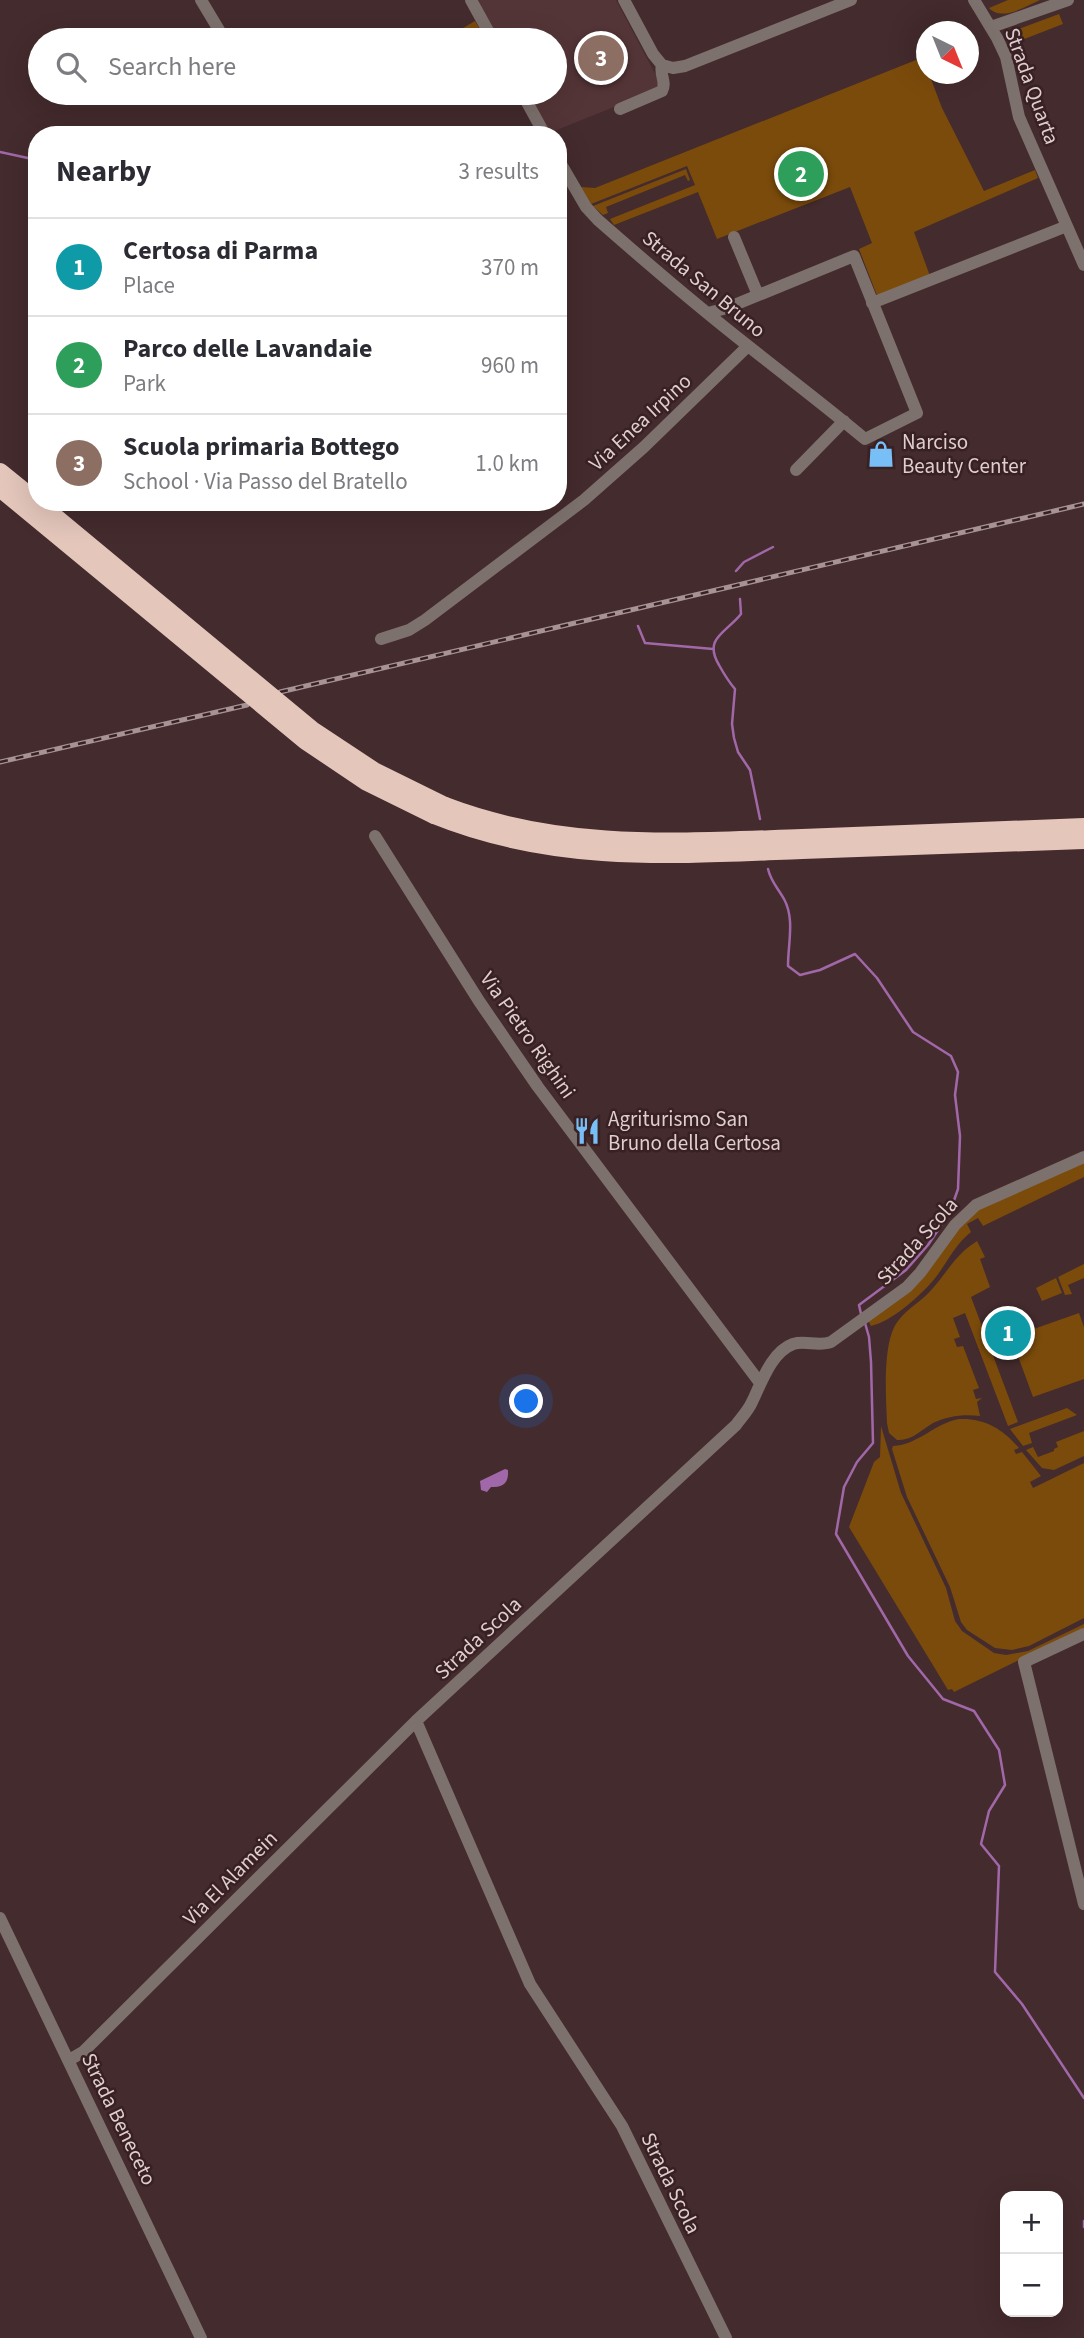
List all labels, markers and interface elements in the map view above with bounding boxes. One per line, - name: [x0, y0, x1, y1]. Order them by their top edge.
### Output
- north arrow: [916, 21, 979, 84]
- street label: Strada Quarta: [997, 23, 1067, 149]
- search box: [28, 28, 567, 105]
- pin: 3: [578, 32, 624, 84]
- icon: search: [52, 48, 90, 86]
- text: Search here: [108, 48, 236, 85]
- pin: 2: [778, 148, 824, 200]
- text: Nearby: [56, 150, 151, 193]
- text: 3 results: [459, 155, 539, 188]
- street label: Strada San Bruno: [636, 223, 772, 345]
- text: Certosa di Parma: [123, 232, 318, 269]
- text: 1: [73, 251, 85, 284]
- text: 370 m: [481, 251, 539, 284]
- text: Place: [123, 269, 175, 302]
- text: Parco delle Lavandaie: [123, 330, 372, 367]
- text: 2: [73, 349, 85, 382]
- text: 960 m: [481, 349, 539, 382]
- street label: Via Enea Irpino: [582, 366, 698, 478]
- text: Park: [123, 367, 166, 400]
- place label: Narciso Beauty Center: [902, 427, 1027, 481]
- text: Scuola primaria Bottego: [123, 428, 399, 465]
- shop icon: Narciso Beauty Center: [866, 439, 896, 469]
- text: 3: [73, 447, 85, 480]
- text: 1.0 km: [475, 447, 539, 480]
- text: School · Via Passo del Bratello: [123, 465, 408, 498]
- street label: Via Pietro Righini: [473, 965, 583, 1105]
- place label: Agriturismo San Bruno della Certosa: [608, 1104, 781, 1158]
- restaurant icon: Agriturismo San Bruno della Certosa: [572, 1116, 602, 1146]
- street label: Strada Scola: [869, 1190, 965, 1292]
- pin: 1: [985, 1307, 1031, 1359]
- your location: [509, 1384, 543, 1418]
- street label: Strada Scola: [428, 1590, 528, 1686]
- street label: Via El Alamein: [176, 1824, 284, 1932]
- street label: Strada Beneceto: [74, 2048, 164, 2190]
- street label: Strada Scola: [634, 2127, 708, 2239]
- map controls: [1000, 2191, 1063, 2317]
- button: +: [1000, 2191, 1063, 2254]
- button: −: [1000, 2254, 1063, 2317]

